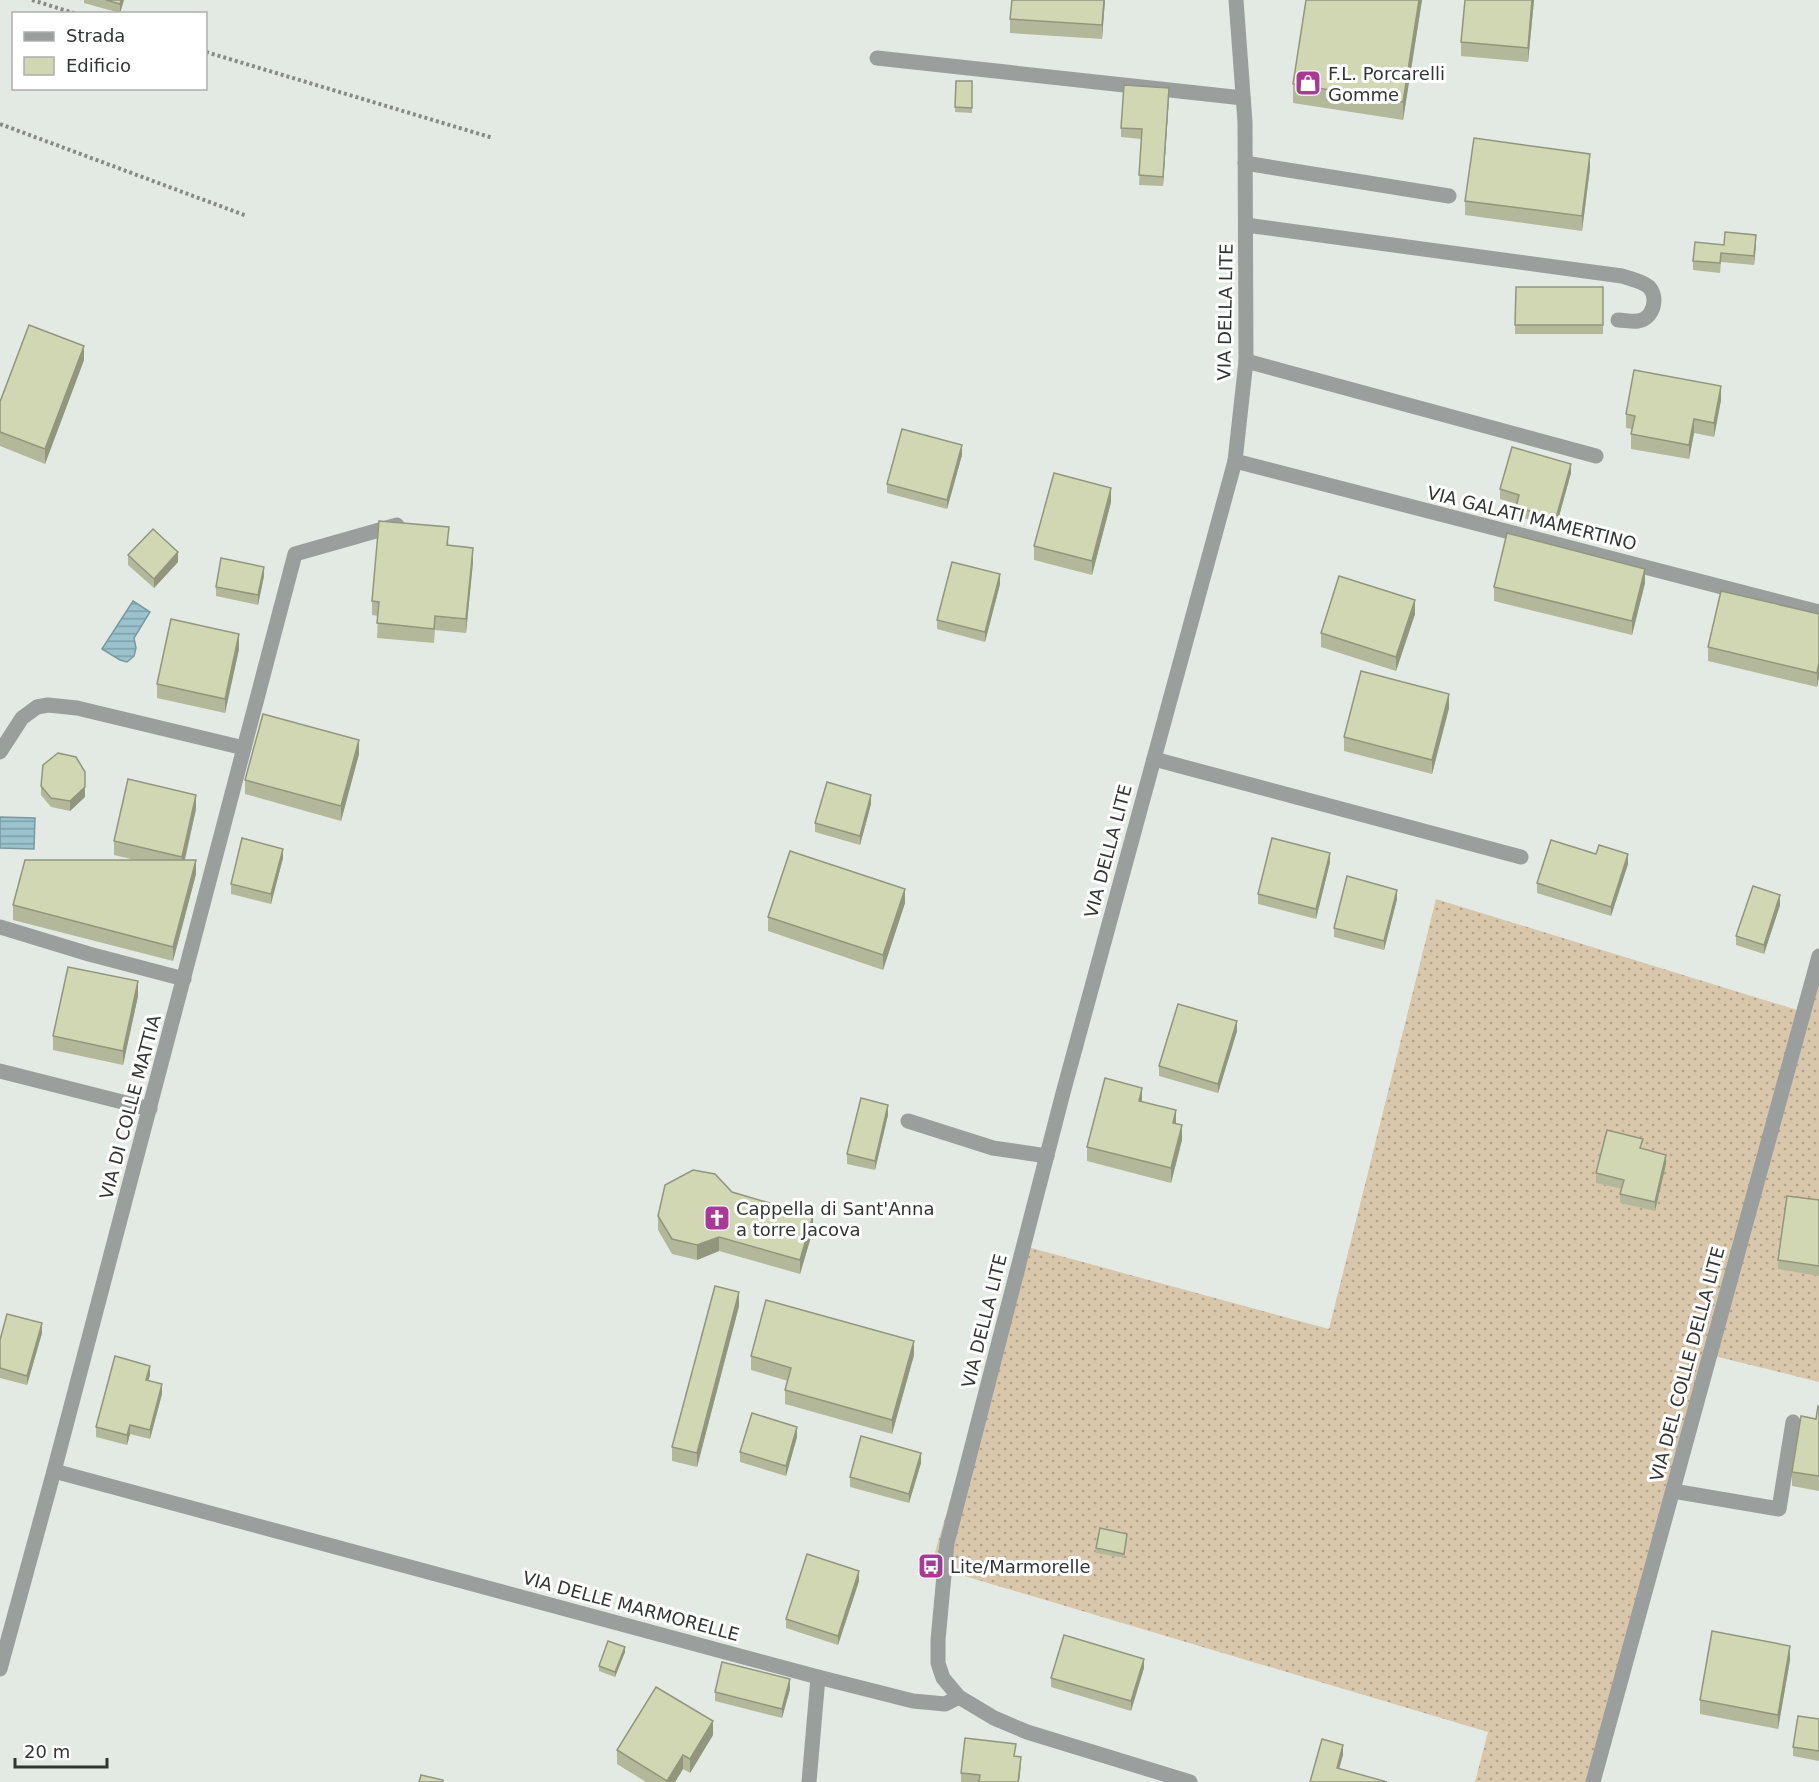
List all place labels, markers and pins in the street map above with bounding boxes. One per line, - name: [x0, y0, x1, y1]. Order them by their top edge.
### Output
- place label: F.L. Porcarelli Gomme: [1328, 63, 1445, 105]
- shop icon: F.L. Porcarelli Gomme: [1293, 68, 1323, 98]
- place label: Cappella di Sant'Anna a torre Jacova: [736, 1198, 934, 1240]
- church icon: Cappella di Sant'Anna a torre Jacova: [702, 1203, 732, 1233]
- bus stop icon: Lite/Marmorelle: [916, 1551, 946, 1581]
- place label: Lite/Marmorelle: [950, 1556, 1091, 1577]

